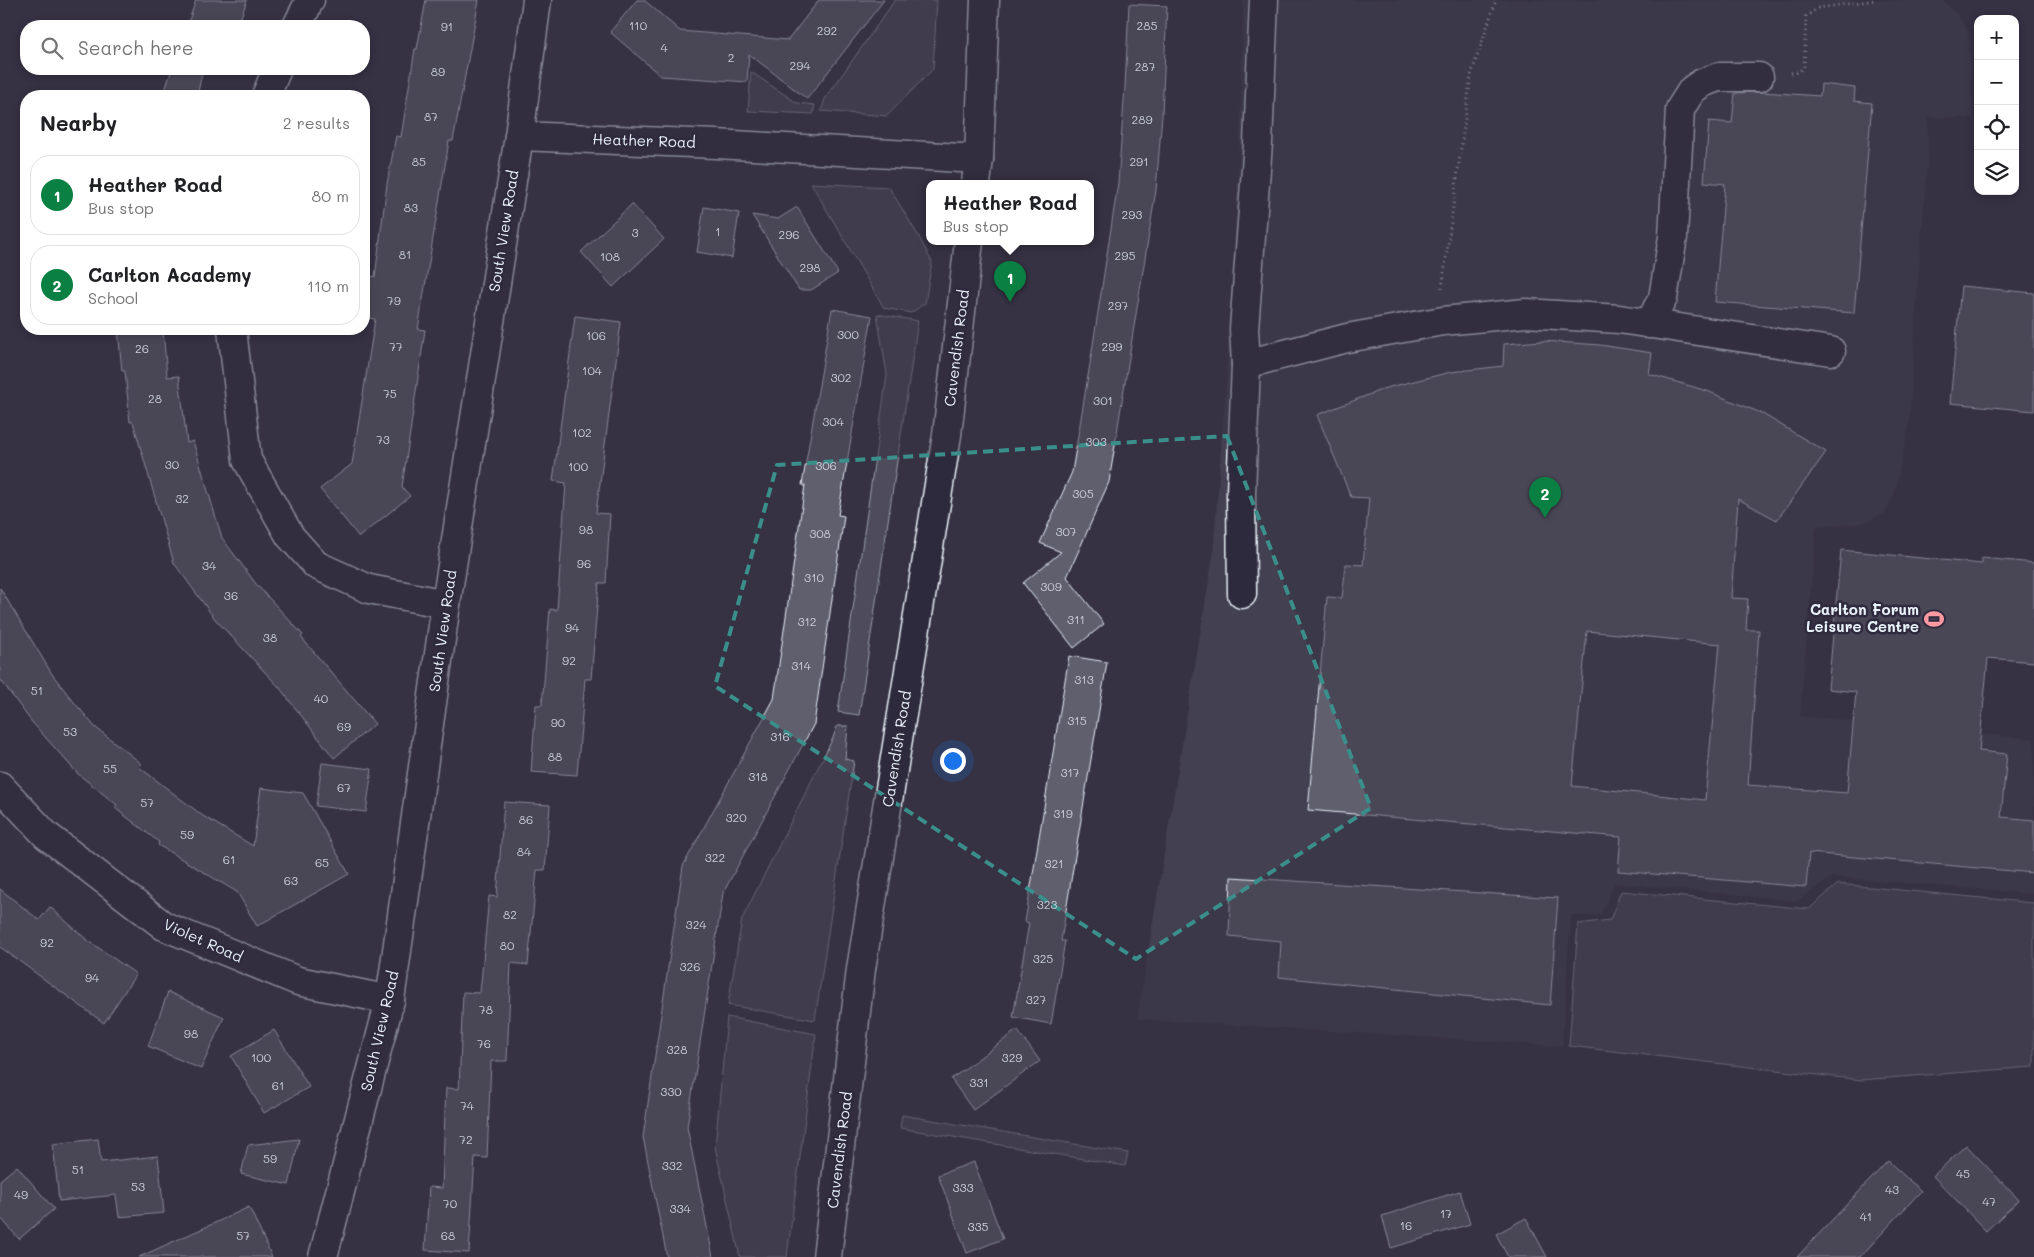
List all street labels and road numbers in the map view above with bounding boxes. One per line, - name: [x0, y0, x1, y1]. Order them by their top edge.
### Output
- street label: Heather Road: [592, 128, 696, 152]
- street label: South View Road: [484, 169, 522, 293]
- street label: Cavendish Road: [939, 288, 973, 407]
- street label: South View Road: [424, 569, 460, 693]
- street label: Cavendish Road: [877, 689, 915, 808]
- street label: Violet Road: [161, 914, 246, 966]
- street label: South View Road: [355, 969, 403, 1093]
- street label: Cavendish Road: [822, 1090, 856, 1209]

